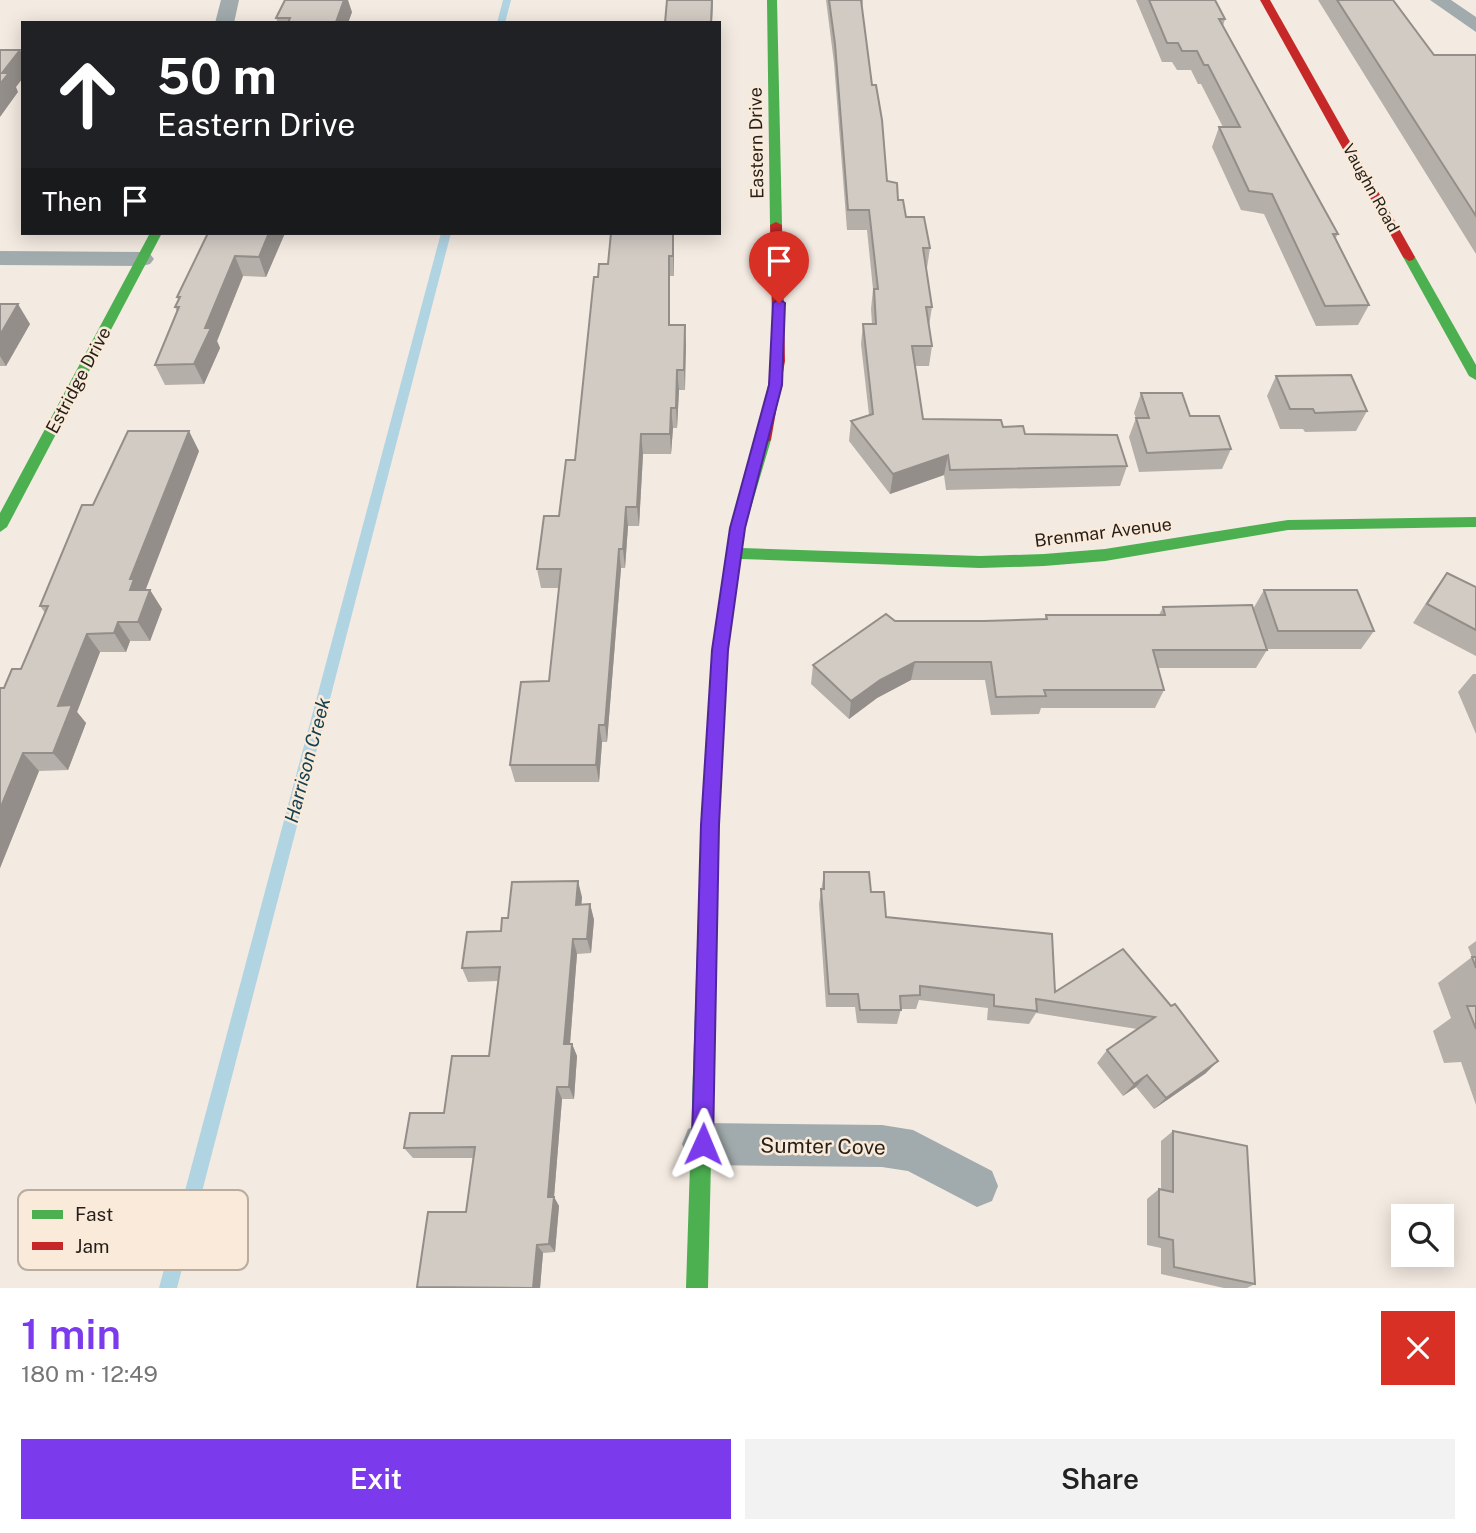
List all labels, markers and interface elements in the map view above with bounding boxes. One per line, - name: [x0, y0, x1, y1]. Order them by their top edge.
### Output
- text: 50 m: [157, 47, 277, 105]
- icon: ahead: [42, 49, 133, 140]
- street label: Eastern Drive: [745, 87, 767, 199]
- text: Eastern Drive: [157, 106, 355, 143]
- street label: Vaughn Road: [1339, 140, 1403, 236]
- icon: arrive: [116, 182, 154, 220]
- text: Then: [42, 186, 102, 217]
- pin: [749, 231, 809, 303]
- icon: arrive: [760, 242, 798, 280]
- street label: Estridge Drive: [41, 323, 115, 437]
- street label: Brenmar Avenue: [1033, 513, 1173, 551]
- water label: Harrison Creek: [280, 694, 334, 825]
- position arrow: [666, 1107, 740, 1181]
- street label: Sumter Cove: [760, 1132, 886, 1160]
- legend: [18, 1190, 248, 1270]
- text: Fast: [75, 1203, 113, 1225]
- map controls: [1391, 1204, 1454, 1267]
- button: search: [1391, 1204, 1454, 1267]
- text: Jam: [75, 1235, 109, 1257]
- text: 1 min: [21, 1309, 121, 1358]
- button: close: [1381, 1311, 1455, 1385]
- text: 180 m · 12:49: [21, 1360, 158, 1387]
- button: Exit: [21, 1439, 731, 1519]
- button: Share: [745, 1439, 1455, 1519]

